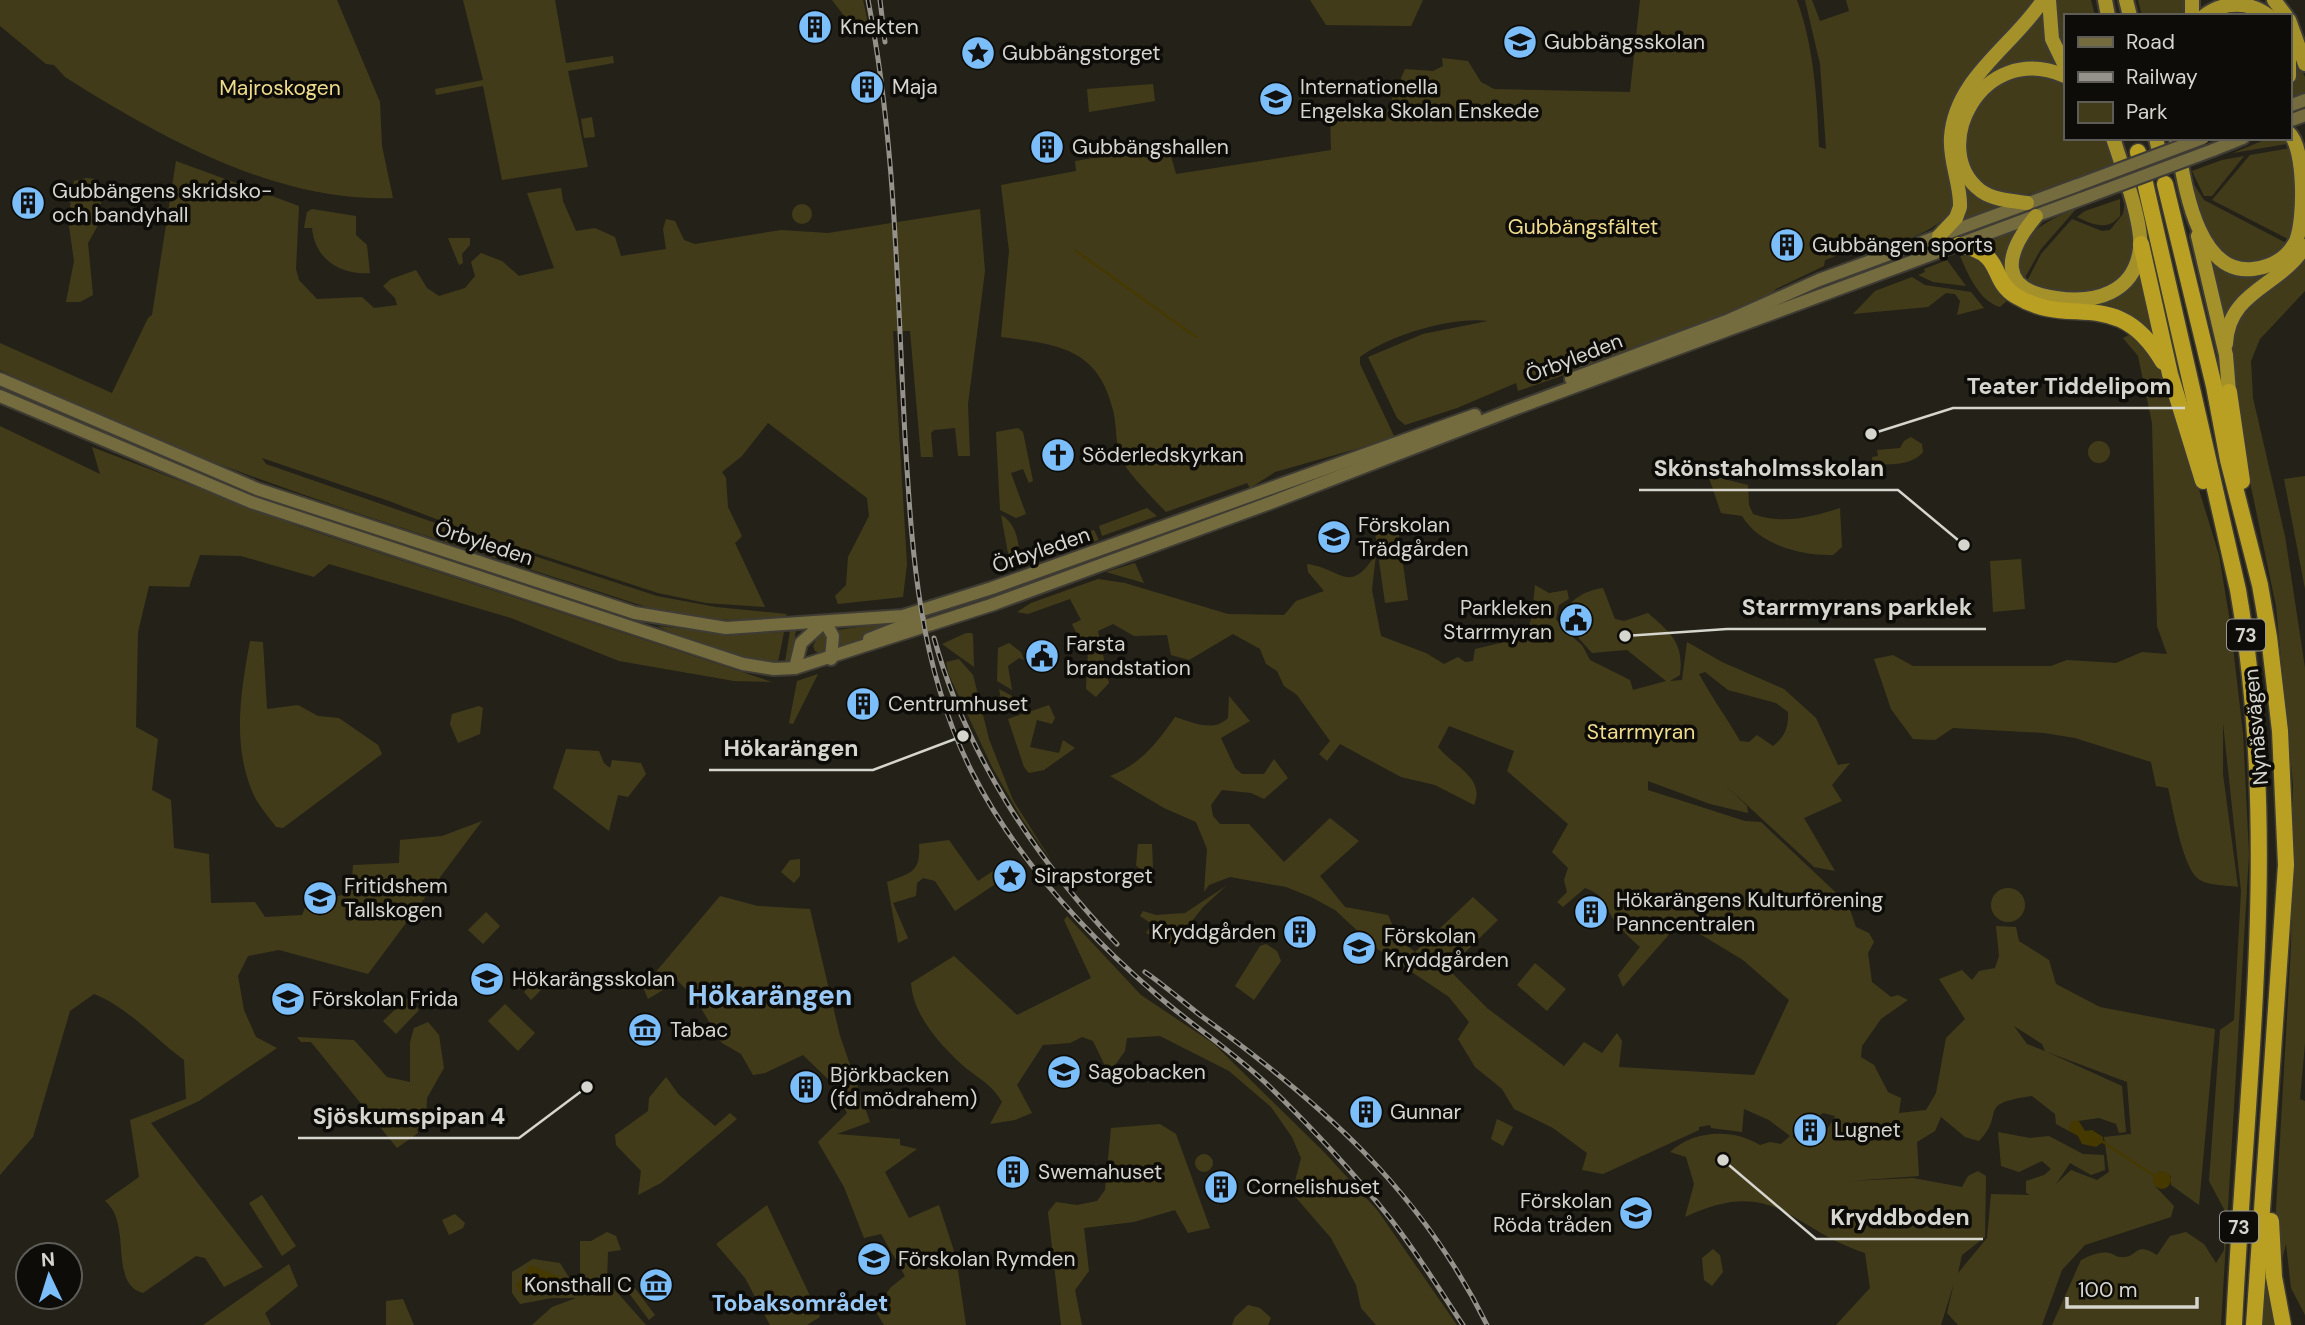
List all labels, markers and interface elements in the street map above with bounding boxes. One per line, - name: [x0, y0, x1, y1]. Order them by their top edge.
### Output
- building icon: Knekten: [796, 8, 834, 46]
- place label: Knekten: [840, 13, 919, 41]
- legend: [2064, 14, 2291, 140]
- school or university icon: Gubbängsskolan: [1501, 23, 1539, 61]
- place label: Gubbängsskolan: [1544, 28, 1705, 56]
- text: Road: [2126, 28, 2175, 56]
- place icon: Gubbängstorget: [959, 34, 997, 72]
- place label: Gubbängstorget: [1002, 39, 1161, 67]
- text: Railway: [2126, 63, 2198, 91]
- building icon: Maja: [848, 68, 886, 106]
- place label: Maja: [892, 73, 938, 101]
- place label: Internationella Engelska Skolan Enskede: [1300, 73, 1539, 125]
- park label: Majroskogen: [219, 74, 341, 102]
- school or university icon: Internationella Engelska Skolan Enskede: [1257, 80, 1295, 118]
- text: Park: [2126, 98, 2168, 126]
- building icon: Gubbängshallen: [1028, 128, 1066, 166]
- place label: Gubbängshallen: [1072, 133, 1229, 161]
- place label: Gubbängens skridsko- och bandyhall: [52, 177, 272, 229]
- building icon: Gubbängens skridsko- och bandyhall: [9, 184, 47, 222]
- park label: Gubbängsfältet: [1508, 213, 1658, 241]
- building icon: Gubbängen sports: [1768, 226, 1806, 264]
- place label: Gubbängen sports: [1812, 231, 1993, 259]
- street label: Örbyleden: [1521, 327, 1627, 389]
- callout: Teater Tiddelipom: [1953, 364, 2185, 408]
- text: Teater Tiddelipom: [1967, 371, 2171, 401]
- church icon: Söderledskyrkan: [1039, 436, 1077, 474]
- place label: Söderledskyrkan: [1082, 441, 1244, 469]
- callout: Skönstaholmsskolan: [1639, 446, 1898, 490]
- text: Skönstaholmsskolan: [1654, 453, 1884, 483]
- place label: Förskolan Trädgården: [1358, 511, 1469, 563]
- street label: Örbyleden: [431, 514, 537, 572]
- school or university icon: Förskolan Trädgården: [1315, 518, 1353, 556]
- street label: Örbyleden: [988, 520, 1094, 580]
- callout: Starrmyrans parklek: [1727, 585, 1986, 629]
- text: Starrmyrans parklek: [1742, 592, 1972, 622]
- place label: Parkleken Starrmyran: [1443, 594, 1552, 646]
- public building icon: Parkleken Starrmyran: [1557, 601, 1595, 639]
- road number: 73: [2227, 620, 2265, 650]
- place label: Farsta brandstation: [1066, 630, 1191, 682]
- public building icon: Farsta brandstation: [1023, 637, 1061, 675]
- street label: Nynäsvägen: [2237, 668, 2275, 786]
- building icon: Centrumhuset: [844, 685, 882, 723]
- place label: Centrumhuset: [888, 690, 1028, 718]
- park label: Starrmyran: [1587, 718, 1695, 746]
- callout: Hökarängen: [709, 726, 873, 770]
- text: Hökarängen: [723, 733, 859, 763]
- place icon: Sirapstorget: [991, 857, 1029, 895]
- place label: Sirapstorget: [1034, 862, 1153, 890]
- place label: Fritidshem Tallskogen: [344, 872, 448, 924]
- school or university icon: Fritidshem Tallskogen: [301, 879, 339, 917]
- place label: Hökarängens Kulturförening Panncentralen: [1616, 886, 1884, 938]
- building icon: Hökarängens Kulturförening Panncentralen: [1572, 893, 1610, 931]
- building icon: Kryddgården: [1281, 913, 1319, 951]
- place label: Kryddgården: [1151, 918, 1276, 946]
- place label: Förskolan Kryddgården: [1384, 922, 1509, 974]
- school or university icon: Förskolan Kryddgården: [1340, 929, 1378, 967]
- school or university icon: Hökarängsskolan: [468, 960, 506, 998]
- place label: Hökarängsskolan: [512, 965, 675, 993]
- district label: Hökarängen: [688, 977, 852, 1014]
- school or university icon: Förskolan Frida: [269, 980, 307, 1018]
- place label: Förskolan Frida: [312, 985, 458, 1013]
- museum icon: Tabac: [626, 1011, 664, 1049]
- place label: Tabac: [670, 1016, 728, 1044]
- school or university icon: Sagobacken: [1045, 1053, 1083, 1091]
- place label: Sagobacken: [1088, 1058, 1206, 1086]
- place label: Björkbacken (fd mödrahem): [830, 1061, 977, 1113]
- building icon: Björkbacken (fd mödrahem): [787, 1068, 825, 1106]
- building icon: Gunnar: [1347, 1093, 1385, 1131]
- callout: Sjöskumspipan 4: [298, 1094, 519, 1138]
- place label: Gunnar: [1390, 1098, 1461, 1126]
- text: Sjöskumspipan 4: [313, 1101, 505, 1131]
- building icon: Lugnet: [1791, 1111, 1829, 1149]
- place label: Lugnet: [1834, 1116, 1901, 1144]
- building icon: Swemahuset: [994, 1153, 1032, 1191]
- place label: Swemahuset: [1038, 1158, 1162, 1186]
- building icon: Cornelishuset: [1202, 1168, 1240, 1206]
- place label: Cornelishuset: [1246, 1173, 1380, 1201]
- place label: Förskolan Röda tråden: [1493, 1187, 1612, 1239]
- school or university icon: Förskolan Röda tråden: [1617, 1194, 1655, 1232]
- callout: Kryddboden: [1816, 1195, 1983, 1239]
- text: Kryddboden: [1830, 1202, 1970, 1232]
- road number: 73: [2220, 1212, 2258, 1242]
- school or university icon: Förskolan Rymden: [855, 1240, 893, 1278]
- north arrow: [14, 1241, 84, 1311]
- place label: Förskolan Rymden: [898, 1245, 1076, 1273]
- text: N: [40, 1247, 56, 1272]
- museum icon: Konsthall C: [637, 1266, 675, 1304]
- scale bar: [2067, 1266, 2196, 1310]
- place label: Konsthall C: [524, 1271, 632, 1299]
- text: 100 m: [2078, 1276, 2138, 1304]
- district label: Tobaksområdet: [712, 1288, 888, 1318]

